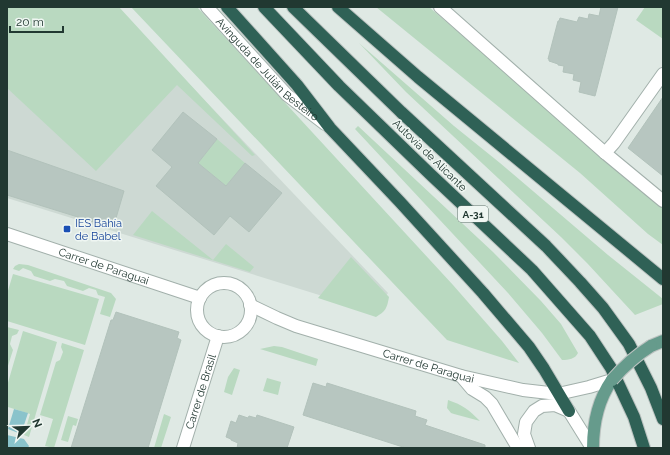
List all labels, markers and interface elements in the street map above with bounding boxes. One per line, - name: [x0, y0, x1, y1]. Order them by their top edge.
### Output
- scale bar: [10, 8, 63, 34]
- text: 20 m: [16, 15, 44, 29]
- street label: Avinguda de Julián Besteiro: [213, 15, 322, 124]
- street label: Autovía de Alicante: [390, 117, 470, 194]
- road number: A-31: [458, 206, 488, 222]
- place label: IES Bahía de Babel: [75, 217, 122, 243]
- marker: IES Bahía de Babel: [62, 224, 72, 234]
- street label: Carrer de Paraguai: [57, 246, 151, 288]
- street label: Carrer de Paraguai: [381, 347, 475, 386]
- street label: Carrer de Brasil: [183, 353, 219, 431]
- north arrow: [8, 407, 48, 447]
- text: N: [29, 417, 44, 430]

